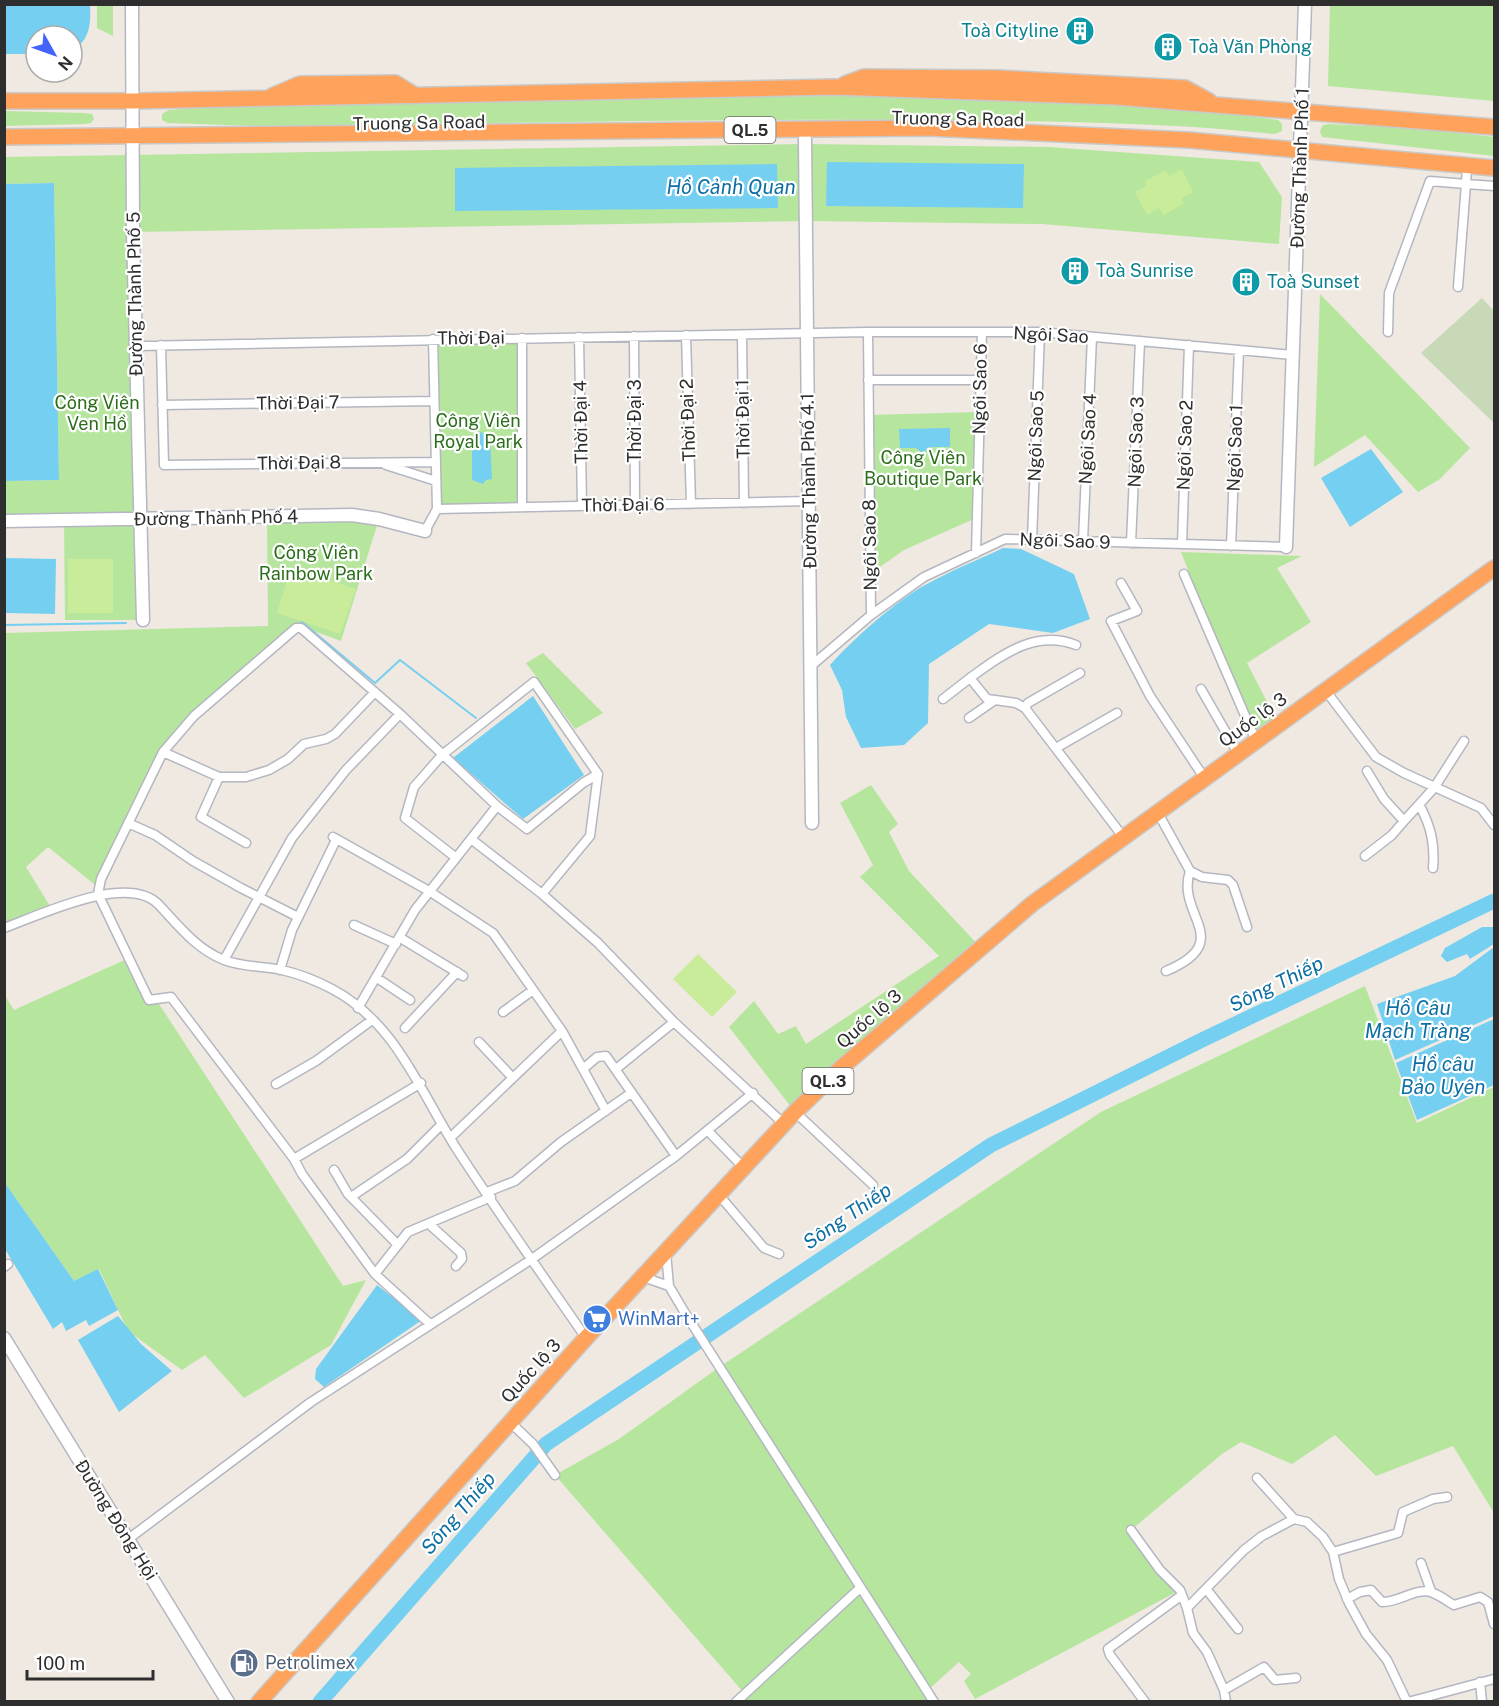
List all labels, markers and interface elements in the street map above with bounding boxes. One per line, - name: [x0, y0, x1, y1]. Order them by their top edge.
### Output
- building icon: Toà Cityline: [1064, 15, 1096, 47]
- place label: Toà Cityline: [961, 20, 1059, 41]
- north arrow: [24, 24, 84, 84]
- building icon: Toà Văn Phòng: [1152, 31, 1184, 63]
- place label: Toà Văn Phòng: [1189, 36, 1312, 57]
- text: N: [54, 52, 76, 74]
- street label: Đường Thành Phố 1: [1286, 87, 1313, 249]
- street label: Truong Sa Road: [891, 107, 1025, 130]
- street label: Truong Sa Road: [352, 111, 486, 134]
- road number: QL.5: [724, 117, 776, 143]
- water label: Hồ Cảnh Quan: [666, 175, 796, 199]
- street label: Đường Thành Phố 5: [123, 211, 146, 377]
- building icon: Toà Sunrise: [1059, 255, 1091, 287]
- place label: Toà Sunrise: [1096, 260, 1194, 281]
- building icon: Toà Sunset: [1230, 266, 1262, 298]
- place label: Toà Sunset: [1267, 271, 1360, 292]
- street label: Ngôi Sao: [1013, 322, 1089, 347]
- street label: Thời Đại: [437, 326, 505, 349]
- street label: Ngôi Sao 6: [968, 343, 991, 435]
- street label: Thời Đại 2: [676, 378, 699, 462]
- street label: Thời Đại 3: [624, 379, 645, 463]
- street label: Thời Đại 1: [731, 379, 754, 459]
- street label: Thời Đại 4: [569, 380, 592, 464]
- street label: Ngôi Sao 5: [1023, 390, 1048, 482]
- street label: Thời Đại 7: [256, 391, 340, 414]
- park label: Công Viên Ven Hồ: [54, 392, 140, 434]
- street label: Đường Thành Phố 4.1: [796, 393, 821, 569]
- street label: Ngôi Sao 4: [1075, 393, 1100, 485]
- street label: Ngôi Sao 3: [1123, 396, 1148, 488]
- street label: Ngôi Sao 2: [1172, 399, 1197, 491]
- street label: Ngôi Sao 1: [1222, 404, 1247, 492]
- park label: Công Viên Royal Park: [433, 410, 523, 452]
- park label: Công Viên Boutique Park: [864, 447, 982, 489]
- street label: Thời Đại 8: [257, 451, 341, 474]
- street label: Thời Đại 6: [581, 493, 665, 516]
- street label: Ngôi Sao 8: [858, 499, 881, 591]
- street label: Đường Thành Phố 4: [134, 506, 298, 529]
- street label: Ngôi Sao 9: [1019, 528, 1111, 553]
- park label: Công Viên Rainbow Park: [259, 542, 373, 584]
- street label: Quốc lộ 3: [1215, 688, 1291, 751]
- water label: Sông Thiếp: [1225, 951, 1327, 1017]
- street label: Quốc lộ 3: [832, 985, 905, 1052]
- water label: Hồ Câu Mạch Tràng: [1365, 996, 1471, 1043]
- water label: Hồ câu Bảo Uyên: [1401, 1052, 1485, 1099]
- road number: QL.3: [802, 1068, 854, 1094]
- water label: Sông Thiếp: [798, 1178, 896, 1254]
- supermarket icon: WinMart+: [581, 1303, 613, 1335]
- place label: WinMart+: [618, 1308, 700, 1329]
- street label: Quốc lộ 3: [496, 1334, 565, 1407]
- street label: Đường Đông Hội: [71, 1456, 162, 1584]
- water label: Sông Thiếp: [416, 1467, 500, 1559]
- scale bar: [27, 1643, 153, 1681]
- fuel station icon: Petrolimex: [228, 1647, 260, 1679]
- place label: Petrolimex: [265, 1652, 355, 1673]
- text: 100 m: [36, 1653, 85, 1674]

